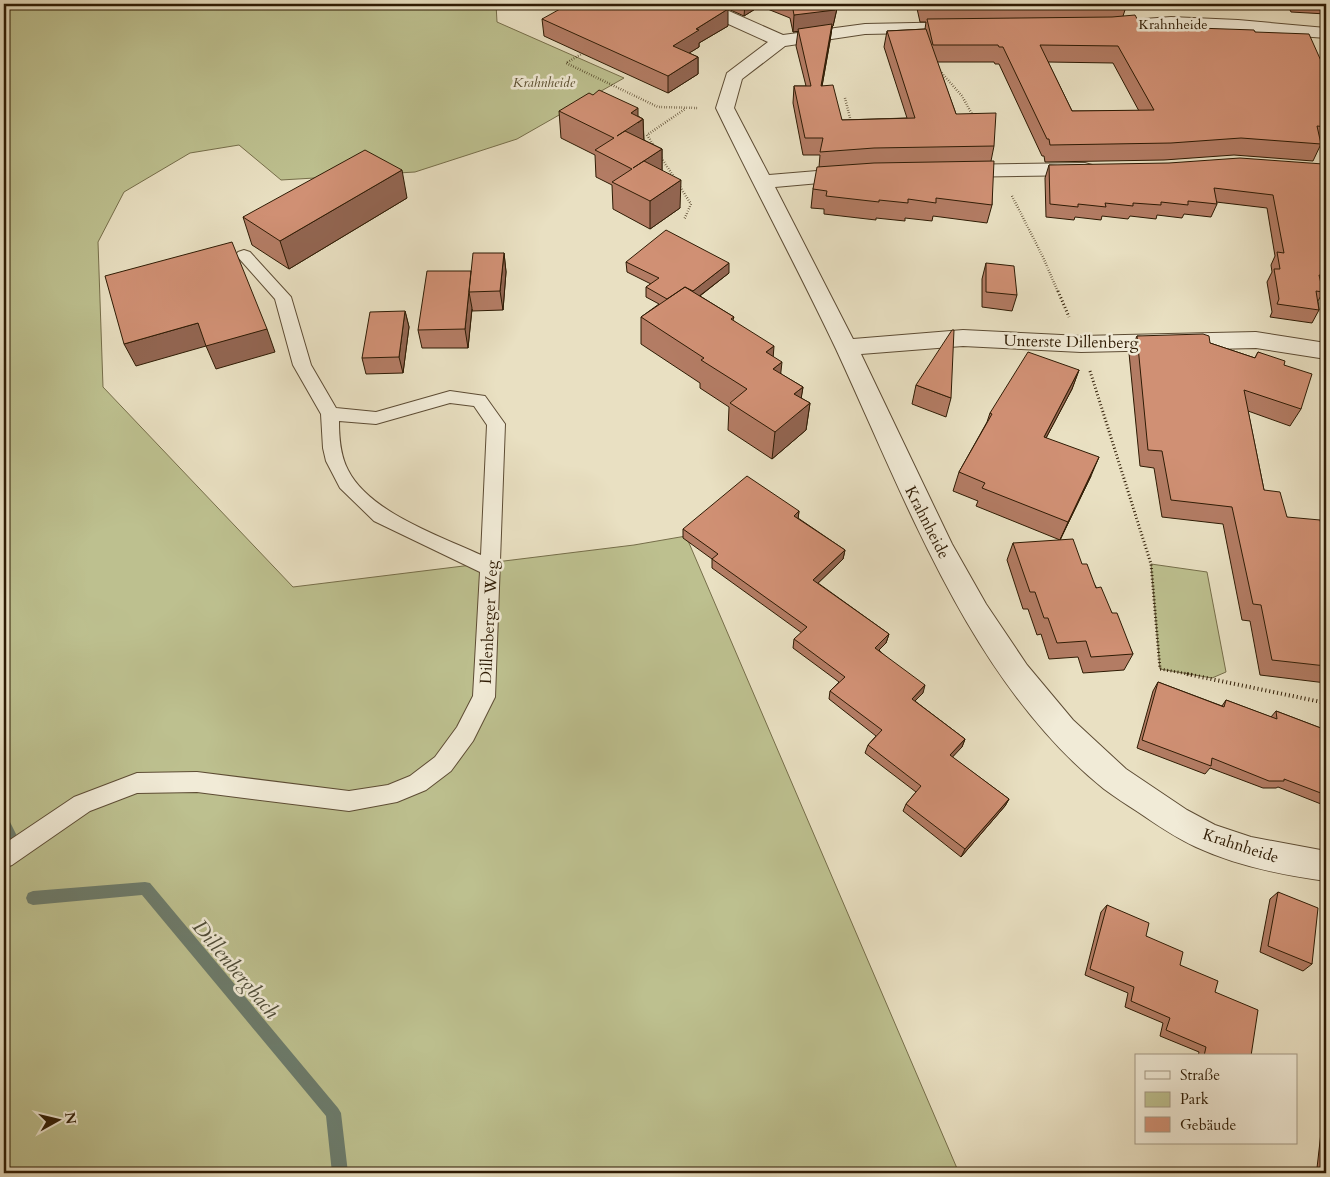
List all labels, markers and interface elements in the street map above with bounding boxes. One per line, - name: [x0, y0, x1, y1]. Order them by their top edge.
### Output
- street label: Krahnheide: [1138, 15, 1208, 34]
- park label: Krahnheide: [513, 73, 576, 92]
- street label: Unterste Dillenberg: [1003, 330, 1139, 354]
- street label: Krahnheide: [899, 482, 955, 563]
- street label: Dillenberger Weg: [475, 560, 503, 685]
- street label: Krahnheide: [1200, 823, 1282, 869]
- water label: Dillenbergbach: [186, 914, 286, 1025]
- legend: [1135, 1054, 1298, 1144]
- text: Straße: [1180, 1065, 1220, 1085]
- text: Park: [1180, 1089, 1209, 1109]
- north arrow: [32, 1094, 82, 1144]
- text: N: [60, 1111, 81, 1126]
- text: Gebäude: [1180, 1115, 1237, 1135]

